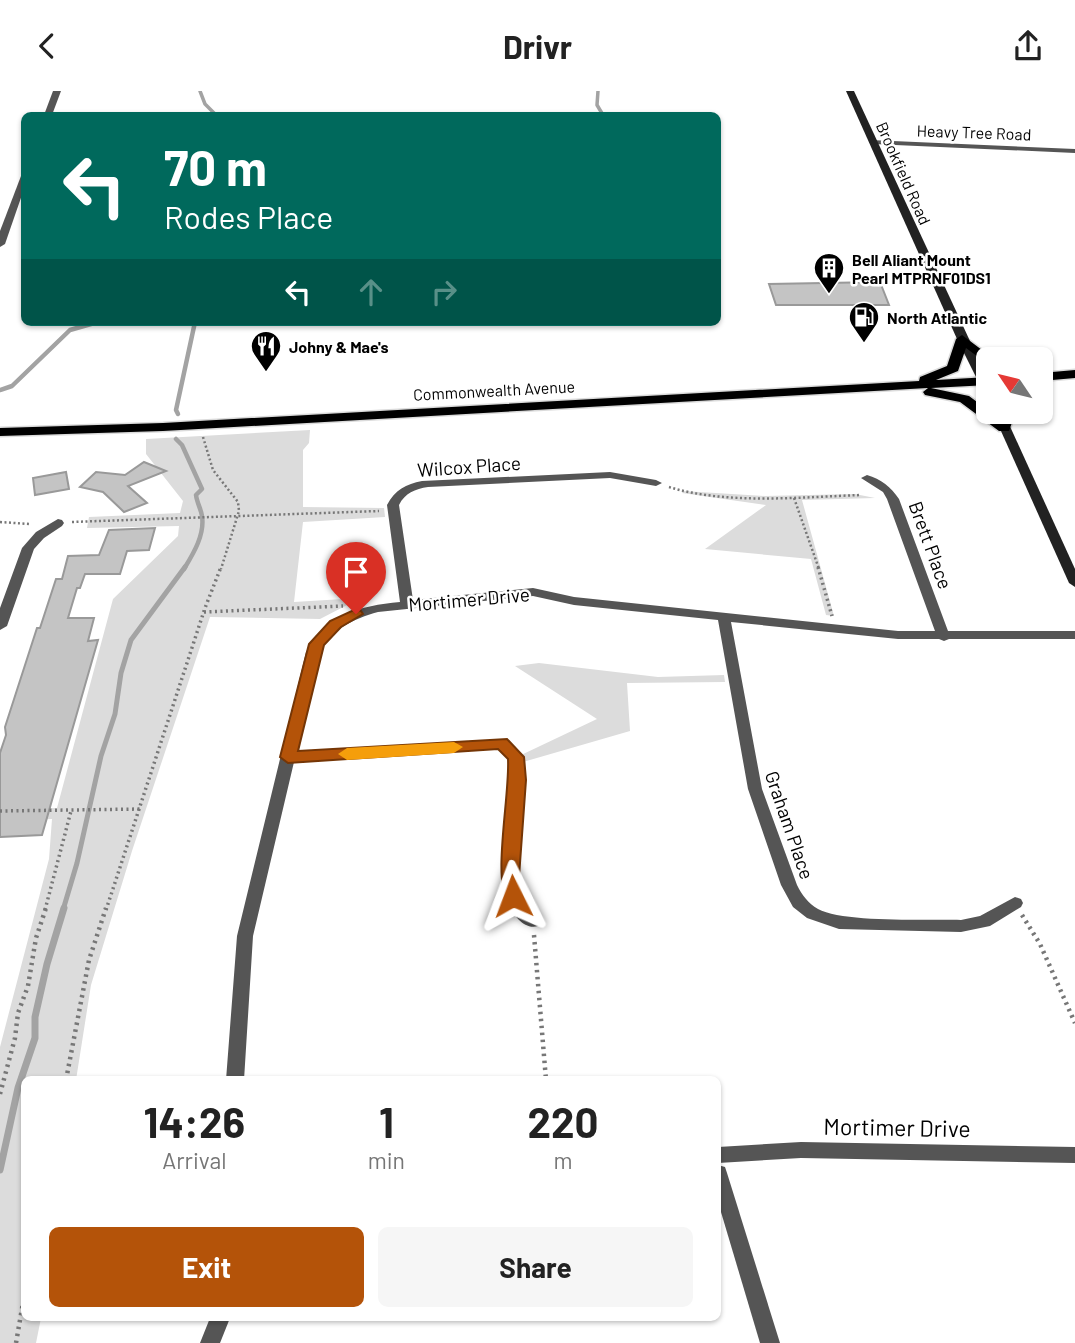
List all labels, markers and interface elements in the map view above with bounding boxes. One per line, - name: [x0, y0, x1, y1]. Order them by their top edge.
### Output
- icon: back: [28, 27, 66, 65]
- text: Drivr: [503, 27, 572, 65]
- icon: share: [1009, 27, 1047, 65]
- street label: Brookfield Road: [873, 119, 935, 227]
- street label: Heavy Tree Road: [916, 121, 1032, 143]
- text: 70 m: [164, 137, 267, 196]
- icon: left: [49, 140, 140, 231]
- text: Rodes Place: [164, 197, 333, 235]
- place label: Bell Aliant Mount Pearl MTPRNF01DS1: [852, 250, 991, 287]
- building icon: Bell Aliant Mount Pearl MTPRNF01DS1: [812, 251, 846, 295]
- icon: left: [279, 273, 317, 311]
- icon: ahead: [352, 273, 390, 311]
- icon: right: [425, 273, 463, 311]
- fuel station icon: North Atlantic: [847, 300, 881, 344]
- place label: North Atlantic: [887, 308, 987, 327]
- restaurant icon: Johny & Mae's: [249, 329, 283, 373]
- place label: Johny & Mae's: [289, 337, 388, 356]
- north arrow: [976, 347, 1054, 423]
- map controls: [976, 347, 1053, 424]
- street label: Commonwealth Avenue: [413, 376, 575, 404]
- street label: Wilcox Place: [416, 451, 522, 481]
- street label: Brett Place: [905, 498, 957, 592]
- pin: [326, 542, 386, 614]
- icon: arrive: [337, 553, 375, 591]
- street label: Mortimer Drive: [407, 582, 531, 616]
- street label: Graham Place: [761, 768, 819, 882]
- position arrow: [476, 859, 550, 933]
- text: 14:26: [144, 1096, 245, 1146]
- text: 1: [379, 1096, 394, 1146]
- text: 220: [527, 1096, 598, 1146]
- street label: Mortimer Drive: [823, 1112, 971, 1142]
- text: Arrival: [162, 1146, 226, 1174]
- text: min: [368, 1146, 405, 1174]
- text: m: [553, 1146, 572, 1174]
- button: Exit: [49, 1227, 364, 1307]
- button: Share: [378, 1227, 693, 1307]

